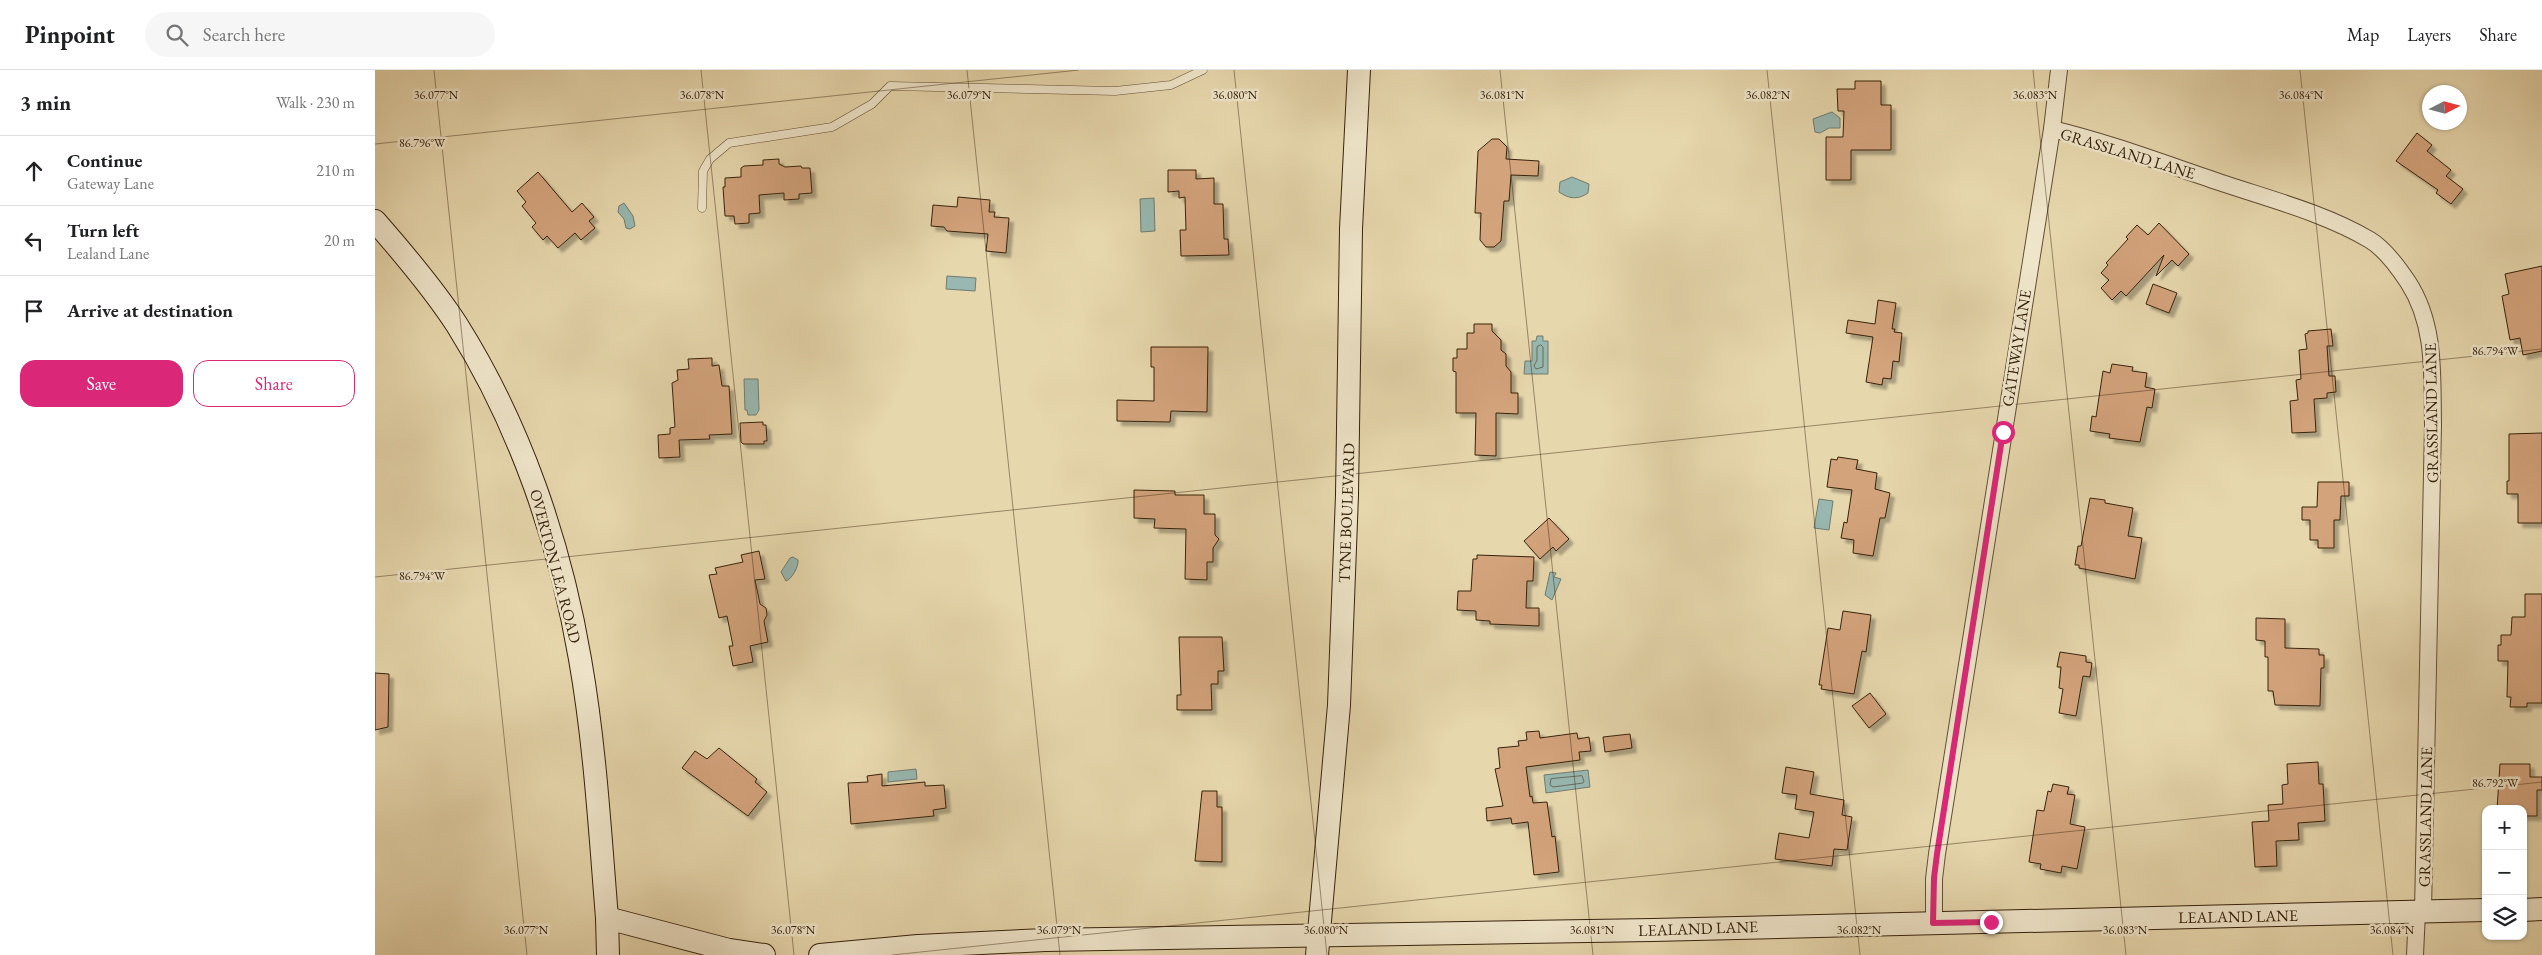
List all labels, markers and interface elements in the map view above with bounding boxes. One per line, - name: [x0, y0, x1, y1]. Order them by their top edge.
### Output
- search box: [145, 12, 495, 57]
- text: Pinpoint: [25, 19, 115, 50]
- icon: search: [163, 21, 191, 49]
- text: Search here: [203, 22, 285, 47]
- text: Map: [2347, 23, 2379, 46]
- text: Layers: [2407, 23, 2451, 46]
- text: Share: [2479, 23, 2517, 46]
- north arrow: [2422, 85, 2467, 130]
- text: 36.077°N: [414, 87, 459, 103]
- text: 36.078°N: [680, 87, 725, 103]
- text: 36.079°N: [947, 87, 992, 103]
- text: 36.080°N: [1213, 87, 1258, 103]
- text: 36.081°N: [1480, 87, 1525, 103]
- text: 36.082°N: [1746, 87, 1791, 103]
- text: 36.083°N: [2013, 87, 2058, 103]
- text: 36.084°N: [2279, 87, 2324, 103]
- text: 3 min: [20, 89, 71, 116]
- text: Walk · 230 m: [276, 92, 355, 113]
- street label: GRASSLAND LANE: [2058, 123, 2198, 184]
- text: 86.796°W: [399, 135, 446, 151]
- text: Continue: [67, 148, 142, 173]
- icon: ahead: [20, 157, 48, 185]
- text: 210 m: [316, 160, 355, 181]
- text: Gateway Lane: [67, 173, 154, 194]
- text: Turn left: [67, 218, 139, 243]
- icon: left: [20, 227, 48, 255]
- text: 20 m: [324, 230, 355, 251]
- text: Lealand Lane: [67, 243, 149, 264]
- street label: GATEWAY LANE: [1997, 288, 2036, 408]
- icon: arrive: [20, 297, 48, 325]
- text: Arrive at destination: [67, 298, 233, 323]
- street label: GRASSLAND LANE: [2420, 343, 2443, 483]
- text: 86.794°W: [2472, 343, 2519, 359]
- button: Save: [20, 360, 183, 407]
- button: Share: [193, 360, 355, 407]
- route start: [1992, 421, 2015, 444]
- street label: TYNE BOULEVARD: [1334, 443, 1359, 583]
- street label: OVERTON LEA ROAD: [525, 487, 586, 645]
- text: 86.794°W: [399, 568, 446, 584]
- street label: GRASSLAND LANE: [2414, 747, 2437, 887]
- text: 86.792°W: [2472, 775, 2519, 791]
- map controls: [2482, 805, 2527, 940]
- button: +: [2482, 805, 2527, 850]
- button: −: [2482, 850, 2527, 895]
- button: layers: [2482, 895, 2527, 940]
- street label: LEALAND LANE: [2178, 905, 2298, 928]
- route end: [1980, 911, 2003, 934]
- street label: LEALAND LANE: [1638, 916, 1758, 941]
- text: 36.077°N: [504, 922, 549, 938]
- text: 36.078°N: [771, 922, 816, 938]
- text: 36.079°N: [1037, 922, 1082, 938]
- text: 36.080°N: [1304, 922, 1349, 938]
- text: 36.081°N: [1570, 922, 1615, 938]
- text: 36.082°N: [1837, 922, 1882, 938]
- text: 36.083°N: [2103, 922, 2148, 938]
- text: 36.084°N: [2370, 922, 2415, 938]

